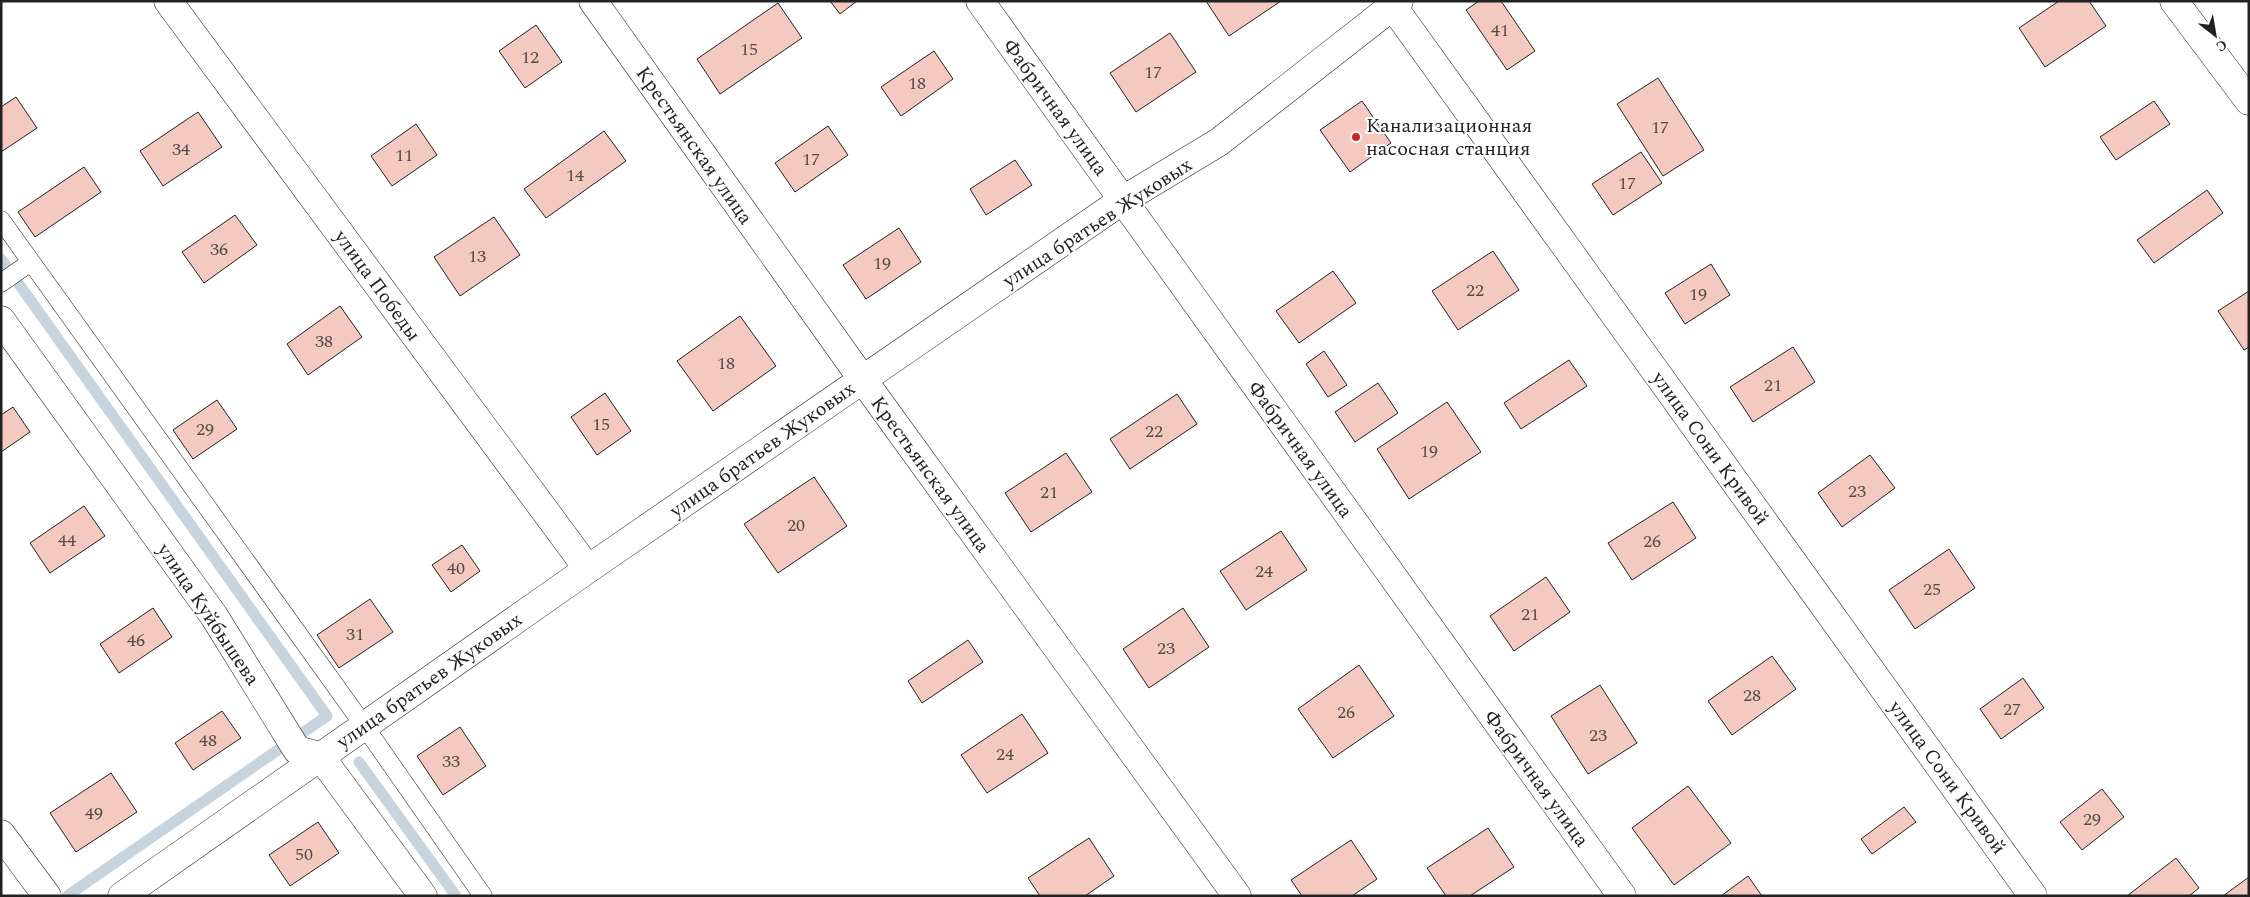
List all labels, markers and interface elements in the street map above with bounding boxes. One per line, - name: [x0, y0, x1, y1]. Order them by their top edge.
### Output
- north arrow: [2190, 10, 2240, 60]
- house number: 41: [1491, 17, 1509, 44]
- street label: Фабричная улица: [995, 33, 1115, 183]
- text: С: [2212, 34, 2231, 57]
- house number: 15: [740, 36, 758, 63]
- house number: 12: [521, 44, 539, 71]
- house number: 17: [1144, 59, 1162, 86]
- street label: Крестьянская улица: [628, 60, 760, 231]
- house number: 18: [908, 70, 926, 97]
- place label: Канализационная насосная станция: [1366, 111, 1532, 164]
- house number: 17: [1651, 114, 1669, 141]
- marker: Канализационная насосная станция: [1350, 131, 1362, 143]
- house number: 34: [172, 136, 190, 163]
- house number: 11: [395, 142, 413, 169]
- house number: 17: [802, 146, 820, 173]
- street label: улица братьев Жуковых: [996, 150, 1198, 296]
- house number: 14: [566, 162, 584, 189]
- house number: 17: [1618, 170, 1636, 197]
- street label: улица Победы: [326, 223, 428, 348]
- house number: 36: [210, 236, 228, 263]
- house number: 13: [468, 243, 486, 270]
- house number: 19: [873, 250, 891, 277]
- house number: 22: [1466, 277, 1484, 304]
- house number: 19: [1689, 281, 1707, 308]
- house number: 38: [315, 328, 333, 355]
- house number: 18: [717, 350, 735, 377]
- street label: улица Сони Кривой: [1643, 365, 1776, 532]
- house number: 21: [1764, 372, 1782, 399]
- street label: улица братьев Жуковых: [663, 374, 862, 526]
- street label: Фабричная улица: [1240, 375, 1360, 525]
- street label: Крестьянская улица: [863, 390, 997, 559]
- house number: 15: [592, 411, 610, 438]
- house number: 29: [196, 416, 214, 443]
- house number: 22: [1145, 418, 1163, 445]
- house number: 19: [1420, 438, 1438, 465]
- house number: 23: [1848, 478, 1866, 505]
- house number: 21: [1040, 479, 1058, 506]
- house number: 20: [787, 512, 805, 539]
- house number: 44: [58, 527, 76, 554]
- house number: 26: [1643, 528, 1661, 555]
- street label: улица Куйбышева: [149, 537, 267, 692]
- house number: 40: [447, 555, 465, 582]
- house number: 24: [1255, 558, 1273, 585]
- house number: 25: [1923, 576, 1941, 603]
- house number: 21: [1521, 601, 1539, 628]
- street label: улица братьев Жуковых: [330, 605, 529, 757]
- house number: 31: [346, 621, 364, 648]
- house number: 46: [127, 627, 145, 654]
- house number: 23: [1157, 635, 1175, 662]
- house number: 28: [1743, 682, 1761, 709]
- street label: улица Сони Кривой: [1880, 694, 2013, 861]
- house number: 27: [2003, 696, 2021, 723]
- house number: 26: [1337, 699, 1355, 726]
- street label: Фабричная улица: [1476, 704, 1596, 854]
- house number: 23: [1589, 722, 1607, 749]
- house number: 48: [199, 727, 217, 754]
- house number: 24: [996, 741, 1014, 768]
- house number: 33: [442, 748, 460, 775]
- house number: 49: [85, 800, 103, 827]
- house number: 29: [2083, 806, 2101, 833]
- house number: 50: [295, 841, 313, 868]

